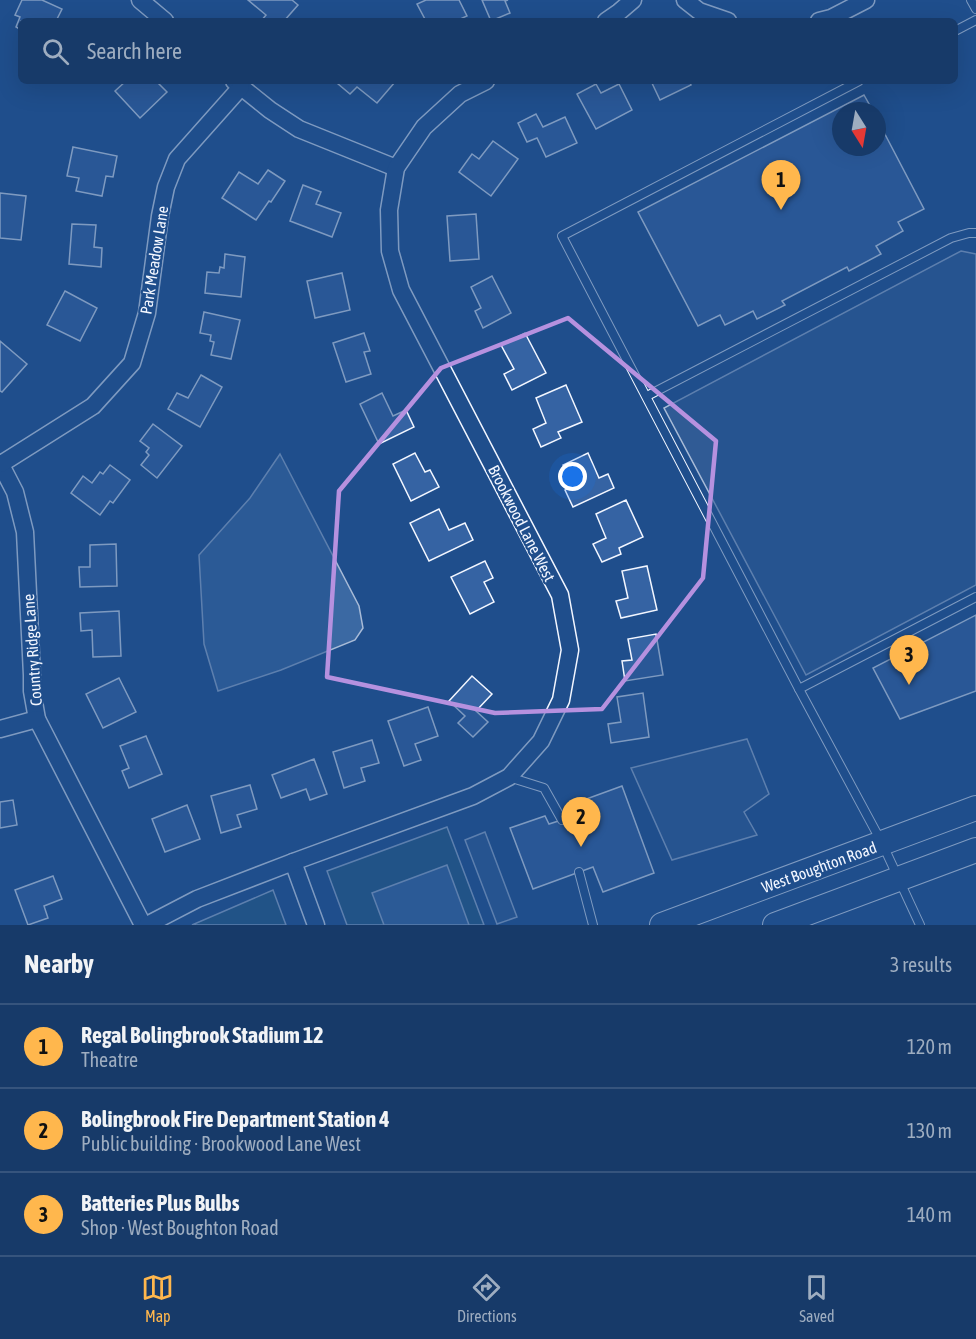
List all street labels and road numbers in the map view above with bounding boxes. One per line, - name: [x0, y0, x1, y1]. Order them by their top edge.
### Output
- street label: Park Meadow Lane: [137, 204, 171, 316]
- street label: Brookwood Lane West: [485, 462, 559, 584]
- street label: Country Ridge Lane: [19, 593, 46, 707]
- street label: West Boughton Road: [759, 838, 879, 897]

